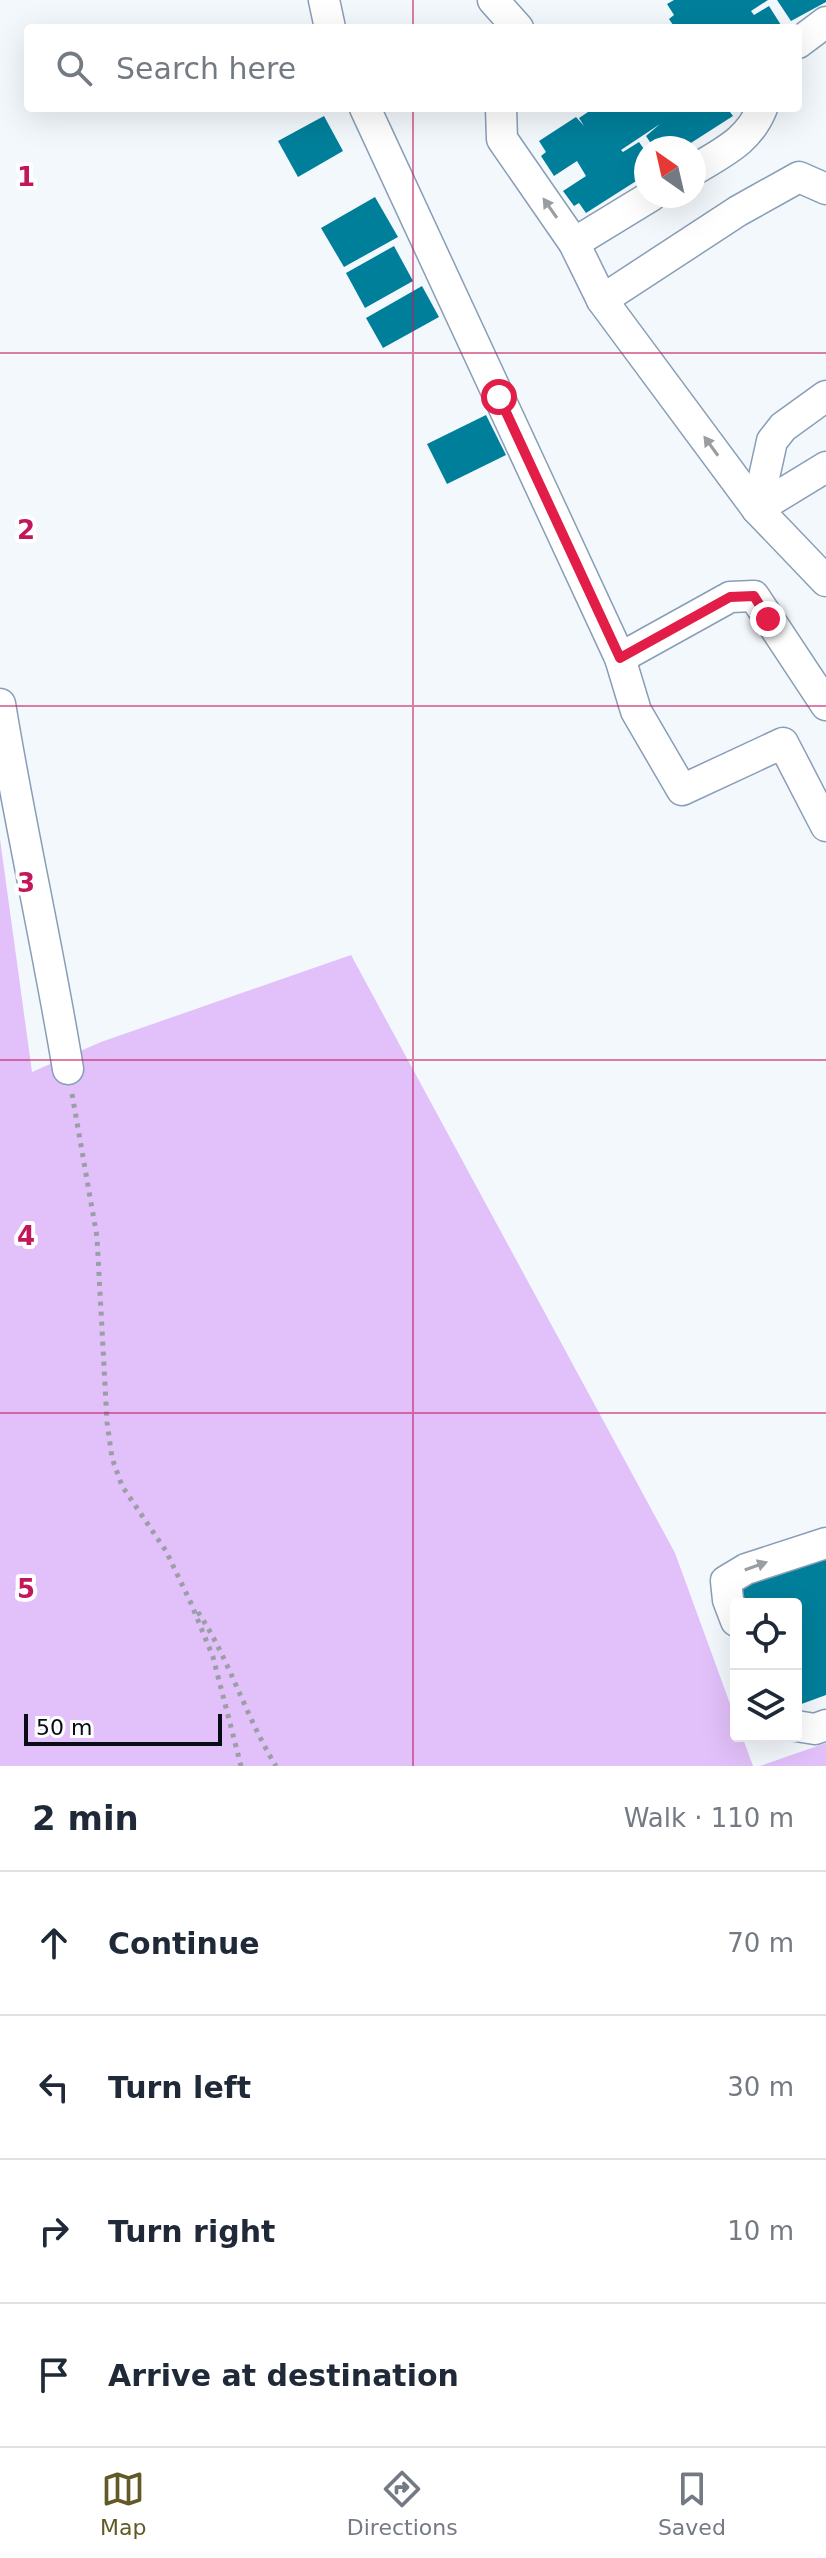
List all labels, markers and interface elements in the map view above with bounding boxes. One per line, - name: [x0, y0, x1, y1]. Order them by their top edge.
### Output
- search box: [24, 24, 802, 112]
- icon: search: [52, 46, 96, 90]
- text: Search here: [116, 51, 296, 86]
- north arrow: [634, 136, 706, 208]
- text: 1: [17, 162, 35, 192]
- one-way arrow: [543, 198, 558, 219]
- route start: [481, 379, 517, 415]
- one-way arrow: [704, 436, 719, 457]
- text: 2: [17, 515, 35, 545]
- route end: [750, 601, 786, 637]
- text: 3: [17, 868, 35, 898]
- text: 4: [17, 1221, 35, 1251]
- one-way arrow: [744, 1560, 768, 1572]
- text: 5: [17, 1574, 35, 1604]
- map controls: [730, 1598, 802, 1742]
- button: locate: [730, 1598, 802, 1670]
- button: layers: [730, 1670, 802, 1742]
- scale bar: [24, 1710, 222, 1746]
- text: 50 m: [36, 1715, 92, 1740]
- text: 2 min: [32, 1798, 139, 1838]
- text: Walk · 110 m: [624, 1803, 794, 1833]
- icon: ahead: [32, 1921, 76, 1965]
- text: Continue: [108, 1926, 260, 1961]
- text: 70 m: [727, 1928, 794, 1958]
- icon: left: [32, 2065, 76, 2109]
- text: Turn left: [108, 2070, 251, 2105]
- text: 30 m: [727, 2072, 794, 2102]
- icon: right: [32, 2209, 76, 2253]
- text: Turn right: [108, 2214, 275, 2249]
- text: 10 m: [727, 2216, 794, 2246]
- icon: arrive: [32, 2353, 76, 2397]
- text: Arrive at destination: [108, 2358, 459, 2393]
- tab: Map: [100, 2467, 147, 2540]
- tab: Directions: [347, 2467, 458, 2540]
- tab: Saved: [658, 2467, 726, 2540]

